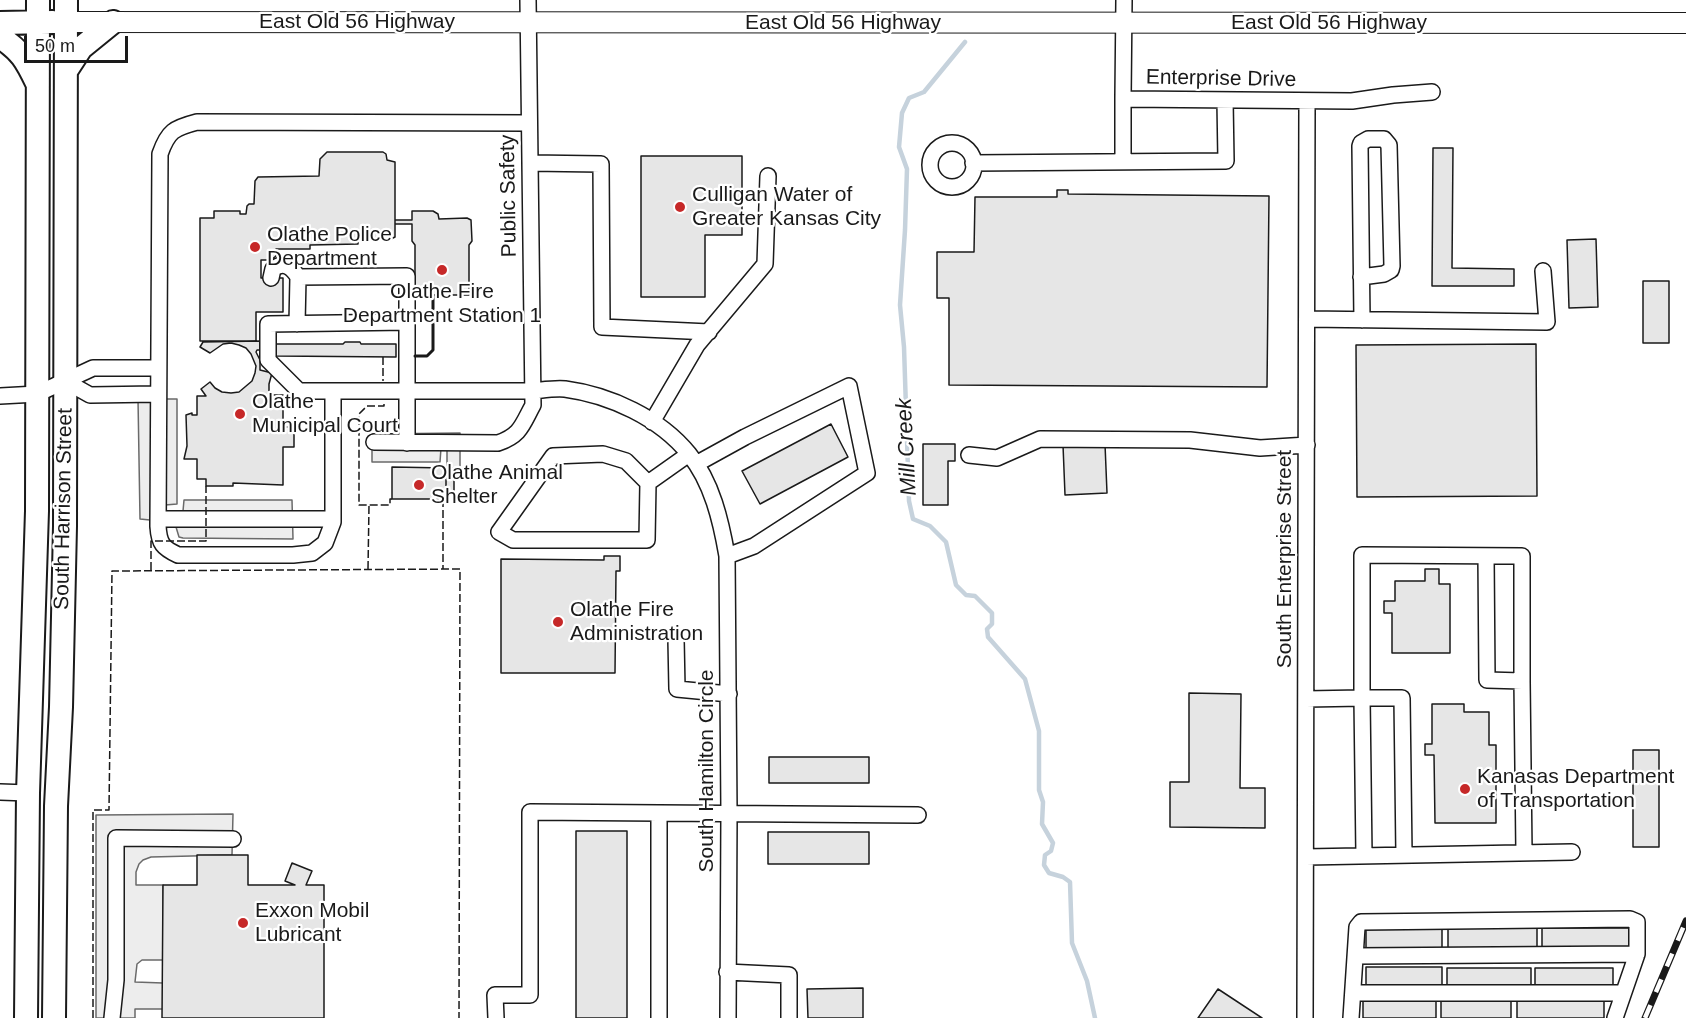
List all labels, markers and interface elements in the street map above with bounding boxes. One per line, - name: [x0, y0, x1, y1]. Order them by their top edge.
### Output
- street label: East Old 56 Highway: [259, 9, 455, 35]
- street label: East Old 56 Highway: [745, 10, 941, 36]
- street label: East Old 56 Highway: [1231, 10, 1427, 36]
- scale bar: [27, 24, 130, 62]
- text: 50 m: [35, 36, 75, 56]
- street label: Enterprise Drive: [1146, 65, 1296, 93]
- street label: Public Safety: [495, 135, 523, 257]
- place label: Culligan Water of Greater Kansas City: [692, 182, 881, 232]
- marker: Culligan Water of Greater Kansas City: [673, 200, 687, 214]
- place label: Olathe Police Department: [267, 222, 392, 272]
- marker: Olathe Police Department: [248, 240, 262, 254]
- marker: Olathe Fire Department Station 1: [435, 263, 449, 277]
- place label: Olathe Fire Department Station 1: [343, 279, 541, 329]
- place label: Olathe Municipal Court: [252, 389, 398, 439]
- water label: Mill Creek: [891, 397, 923, 497]
- marker: Olathe Municipal Court: [233, 407, 247, 421]
- street label: South Harrison Street: [50, 408, 78, 610]
- street label: South Enterprise Street: [1272, 450, 1298, 668]
- place label: Olathe Animal Shelter: [431, 460, 563, 510]
- marker: Olathe Animal Shelter: [412, 478, 426, 492]
- place label: Olathe Fire Administration: [570, 597, 703, 647]
- marker: Olathe Fire Administration: [551, 615, 565, 629]
- street label: South Hamilton Circle: [694, 669, 720, 873]
- place label: Kanasas Department of Transportation: [1477, 764, 1674, 814]
- marker: Kanasas Department of Transportation: [1458, 782, 1472, 796]
- place label: Exxon Mobil Lubricant: [255, 898, 369, 948]
- marker: Exxon Mobil Lubricant: [236, 916, 250, 930]

